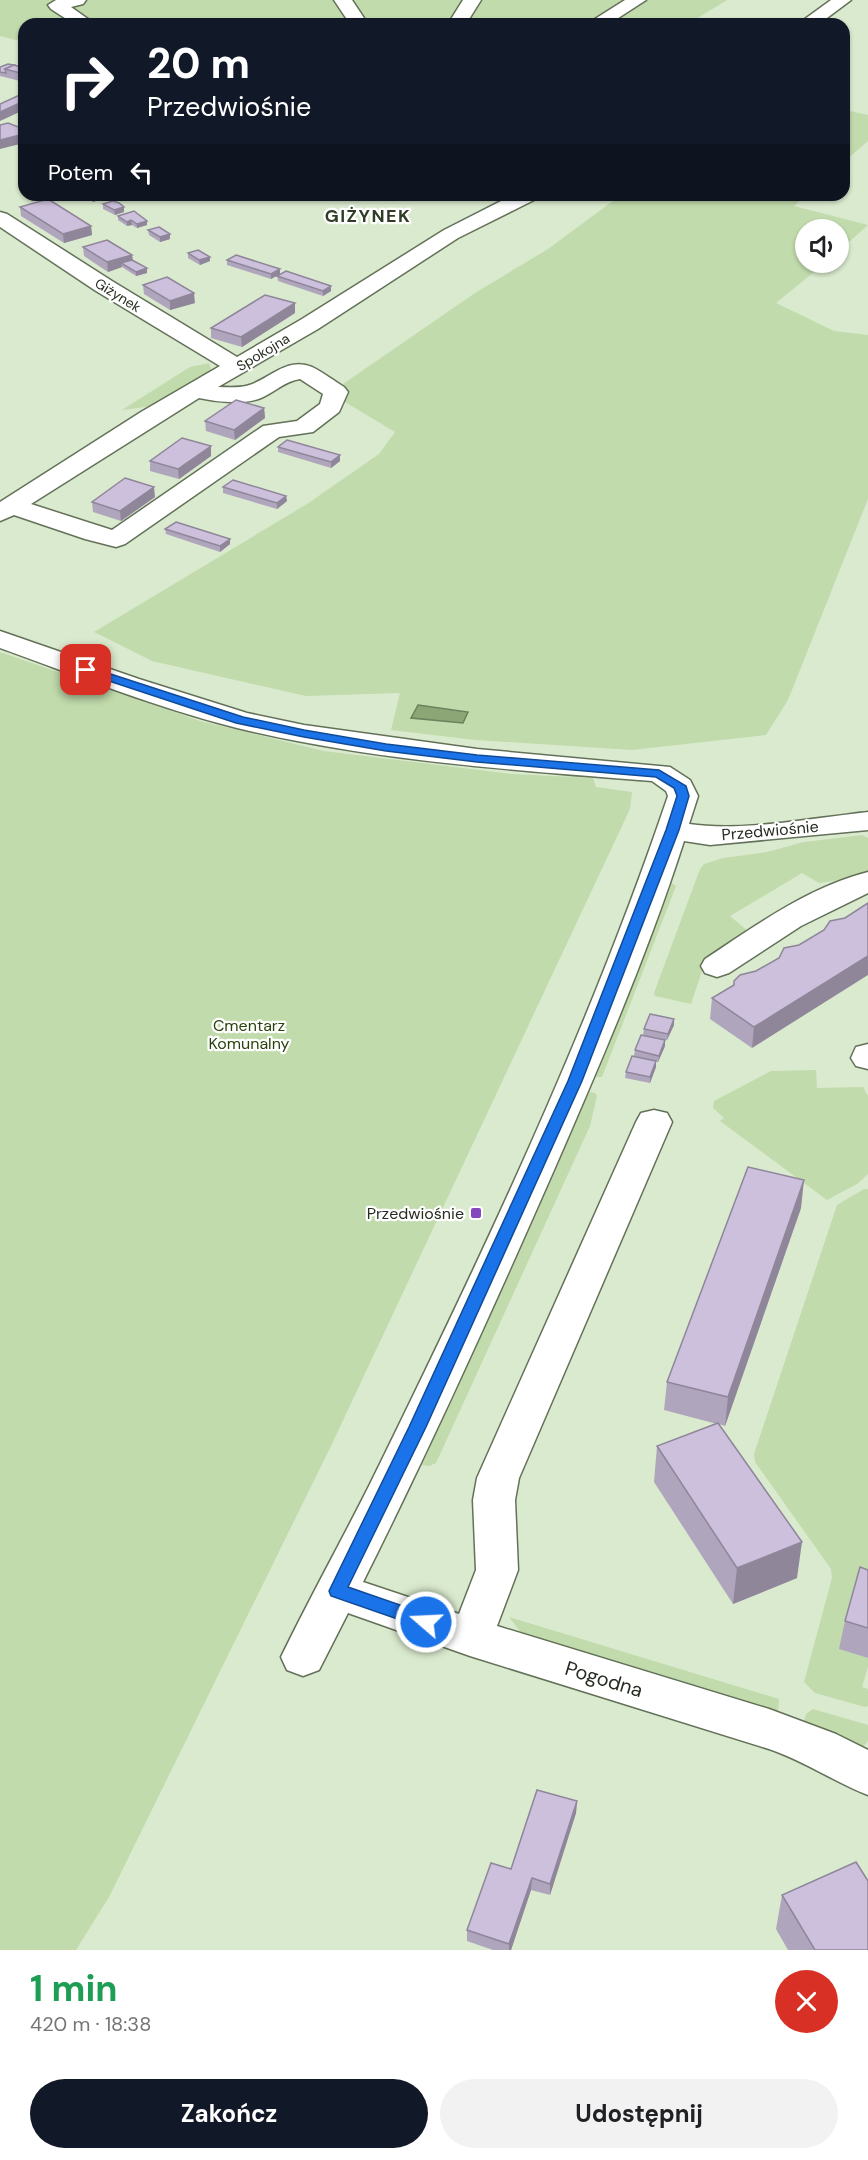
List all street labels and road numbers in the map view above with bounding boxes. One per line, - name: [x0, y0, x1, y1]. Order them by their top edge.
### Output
- street label: Giżynek: [92, 274, 144, 316]
- street label: Spokojna: [233, 329, 293, 375]
- street label: Przedwiośnie: [721, 816, 819, 845]
- street label: Pogodna: [562, 1655, 646, 1703]

